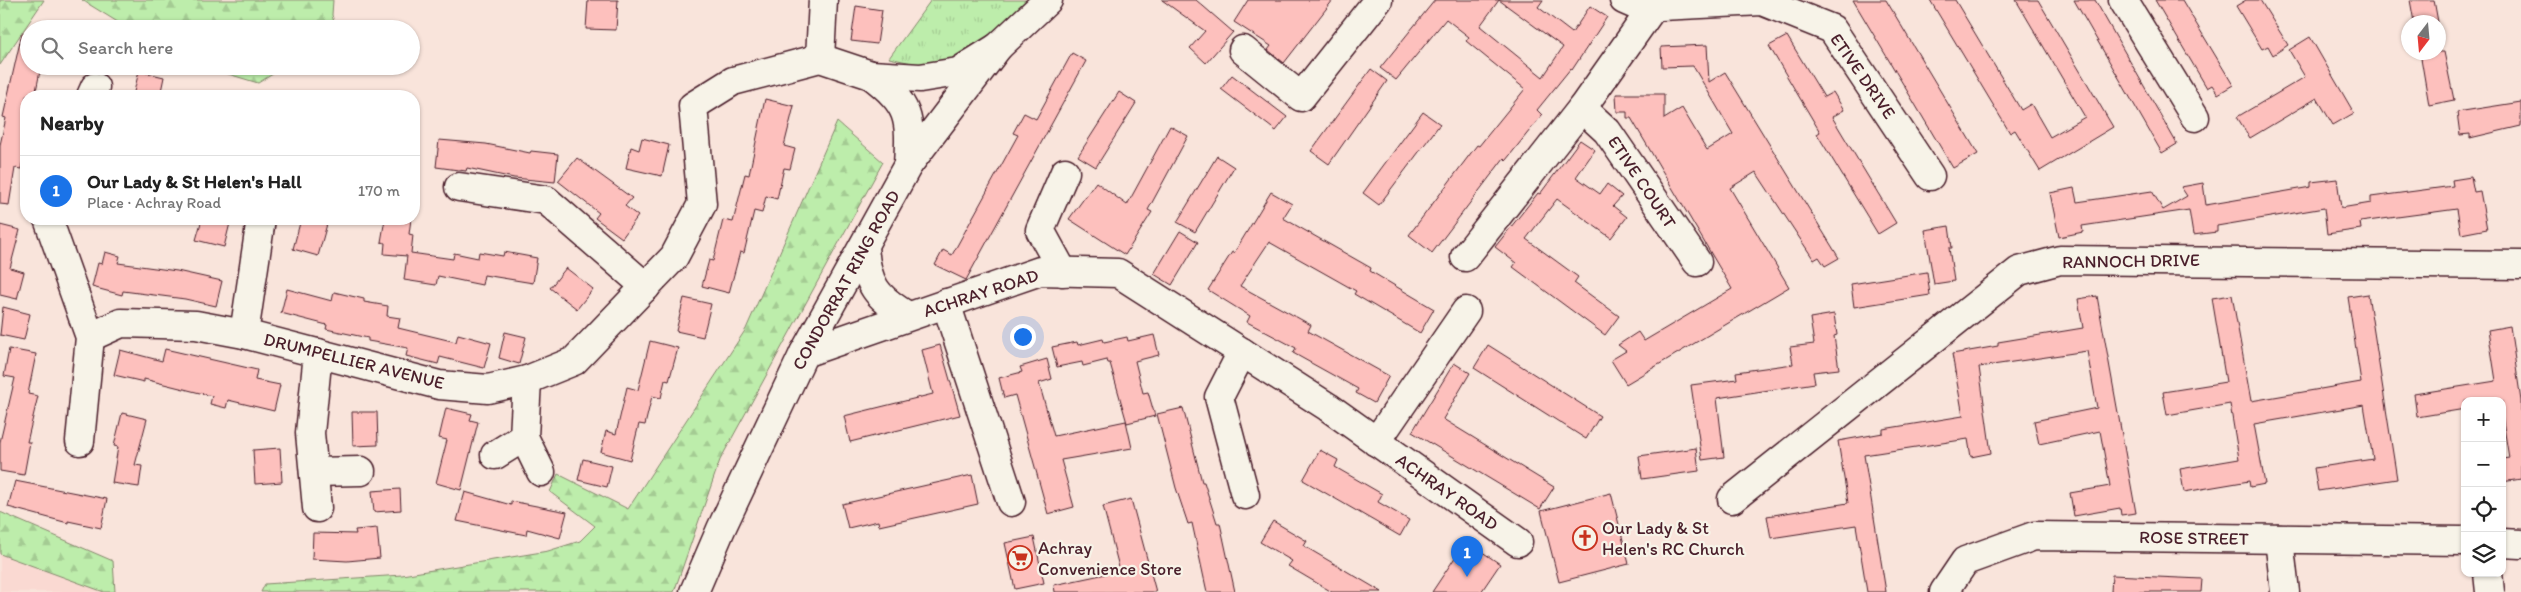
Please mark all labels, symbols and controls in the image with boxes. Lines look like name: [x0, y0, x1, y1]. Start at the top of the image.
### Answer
north arrow: [2401, 15, 2446, 60]
search box: [20, 20, 420, 75]
street label: ETIVE DRIVE: [1825, 29, 1901, 123]
icon: search: [38, 34, 66, 62]
text: Search here: [78, 36, 173, 59]
text: Nearby: [40, 110, 104, 135]
street label: ETIVE COURT: [1603, 132, 1681, 232]
text: Our Lady & St Helen's Hall: [87, 170, 302, 193]
text: 1: [52, 181, 60, 200]
text: 170 m: [358, 181, 400, 200]
street label: CONDORRAT RING ROAD: [787, 186, 905, 374]
text: Place · Achray Road: [87, 193, 221, 212]
street label: RANNOCH DRIVE: [2062, 249, 2200, 273]
street label: ACHRAY ROAD: [921, 264, 1041, 322]
your location: [1010, 324, 1036, 350]
street label: DRUMPELLIER AVENUE: [261, 328, 447, 394]
map controls: [2461, 397, 2506, 577]
button: +: [2461, 397, 2506, 442]
button: −: [2461, 442, 2506, 487]
street label: ACHRAY ROAD: [1392, 449, 1502, 535]
button: locate: [2461, 487, 2506, 532]
place label: Our Lady & St Helen's RC Church: [1602, 517, 1745, 560]
church icon: Our Lady & St Helen's RC Church: [1572, 525, 1598, 551]
street label: ROSE STREET: [2139, 526, 2249, 550]
button: layers: [2461, 532, 2506, 577]
pin: 1: [1451, 536, 1483, 577]
place label: Achray Convenience Store: [1038, 537, 1182, 580]
supermarket icon: Achray Convenience Store: [1007, 545, 1033, 571]

